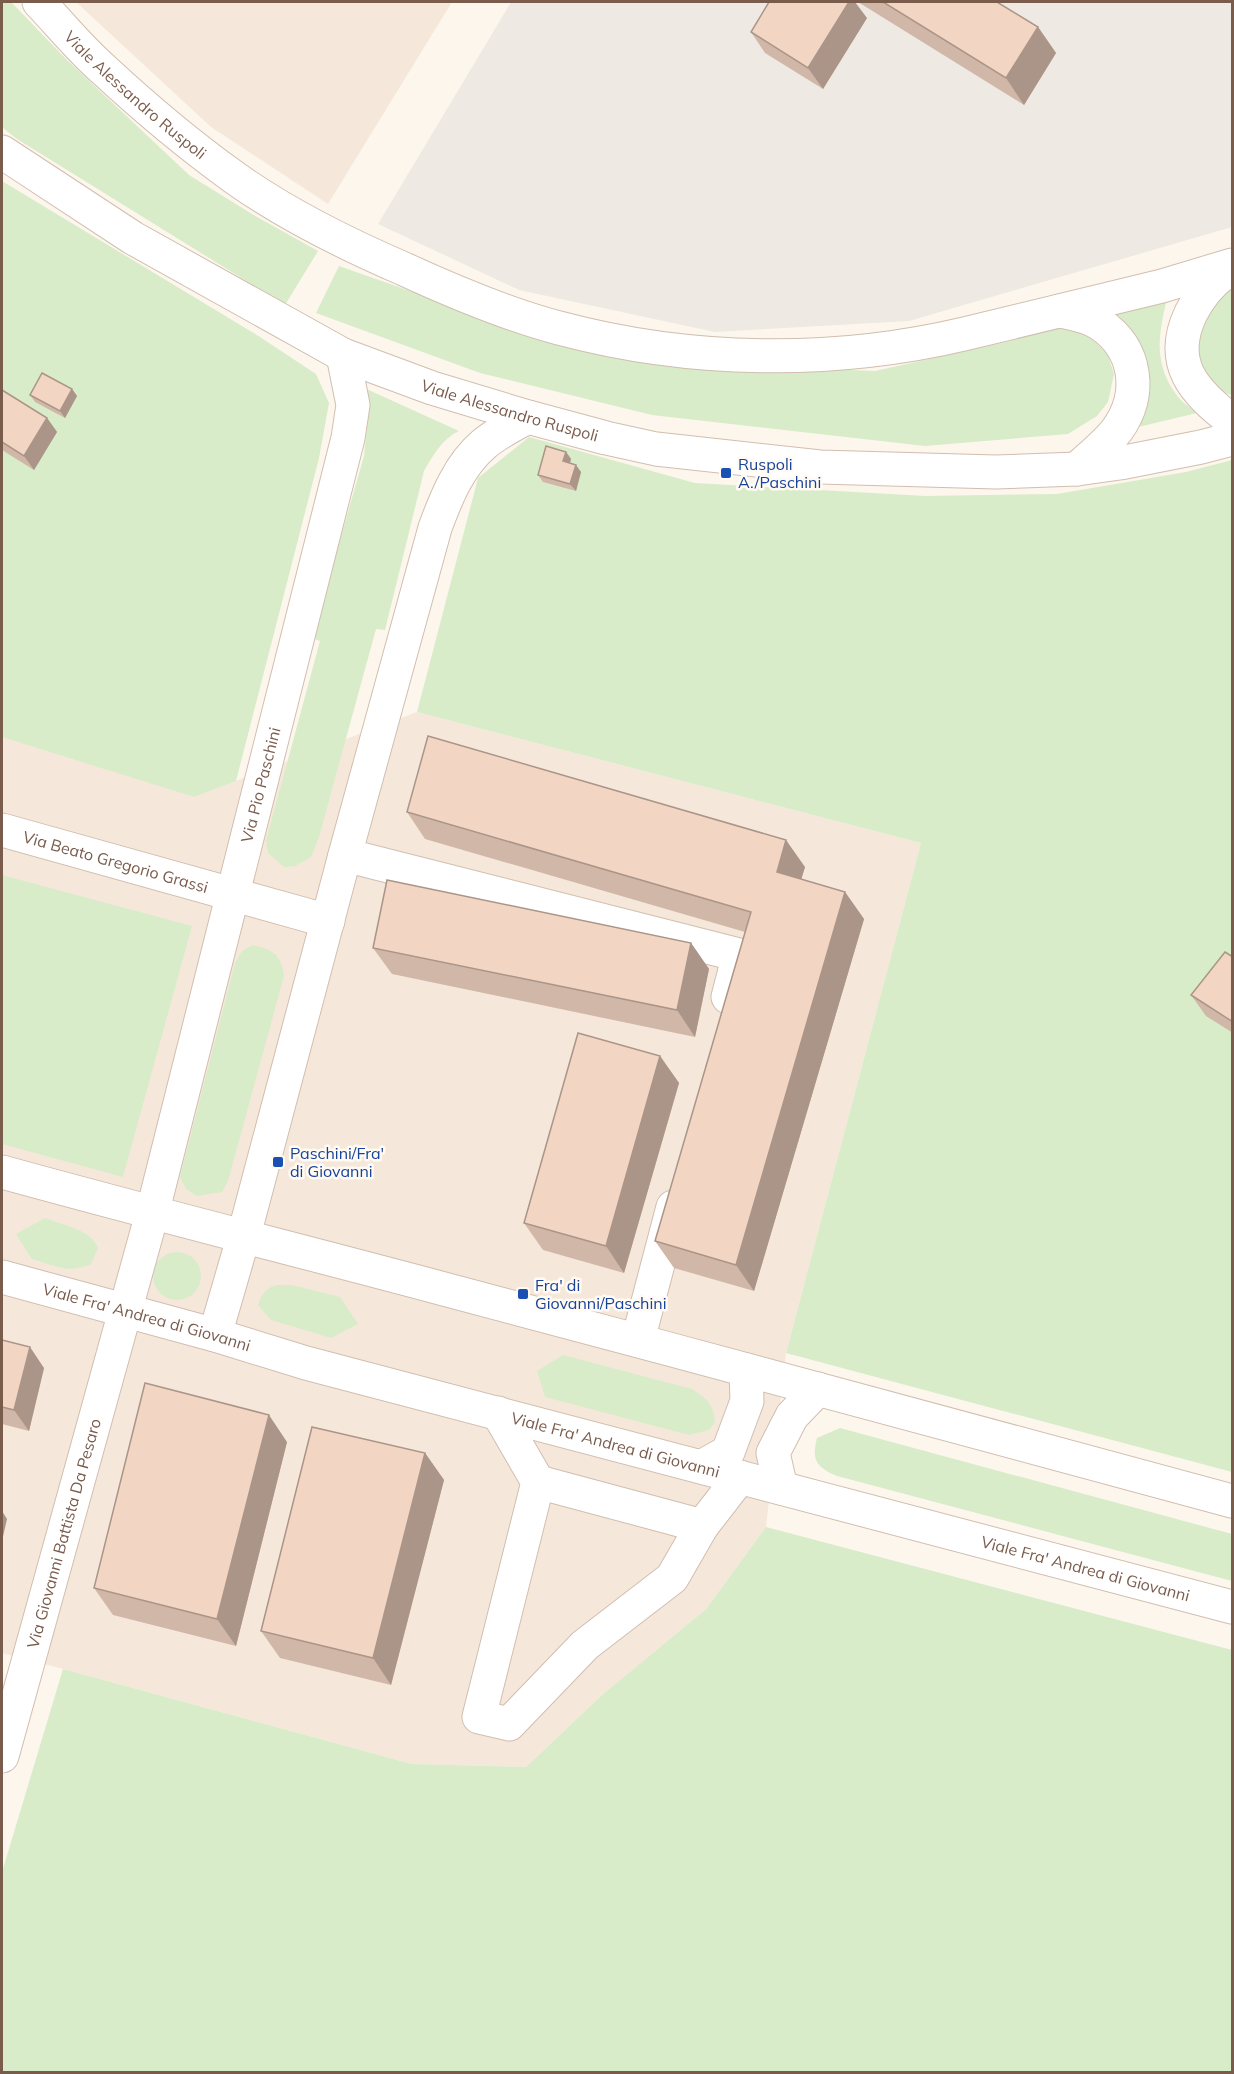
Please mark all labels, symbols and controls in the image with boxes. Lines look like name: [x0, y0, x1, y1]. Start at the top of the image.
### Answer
street label: Viale Alessandro Ruspoli: [60, 26, 211, 163]
street label: Viale Alessandro Ruspoli: [418, 375, 601, 446]
place label: Ruspoli A./Paschini: [738, 454, 821, 492]
marker: Ruspoli A./Paschini: [719, 466, 733, 480]
street label: Via Pio Paschini: [236, 725, 285, 845]
street label: Via Beato Gregorio Grassi: [21, 826, 211, 897]
place label: Paschini/Fra' di Giovanni: [290, 1143, 384, 1181]
marker: Paschini/Fra' di Giovanni: [271, 1155, 285, 1169]
place label: Fra' di Giovanni/Paschini: [535, 1275, 666, 1313]
street label: Viale Fra' Andrea di Giovanni: [40, 1279, 253, 1355]
marker: Fra' di Giovanni/Paschini: [516, 1287, 530, 1301]
street label: Viale Fra' Andrea di Giovanni: [509, 1407, 722, 1482]
street label: Via Giovanni Battista Da Pesaro: [22, 1416, 105, 1651]
street label: Viale Fra' Andrea di Giovanni: [979, 1531, 1192, 1605]

